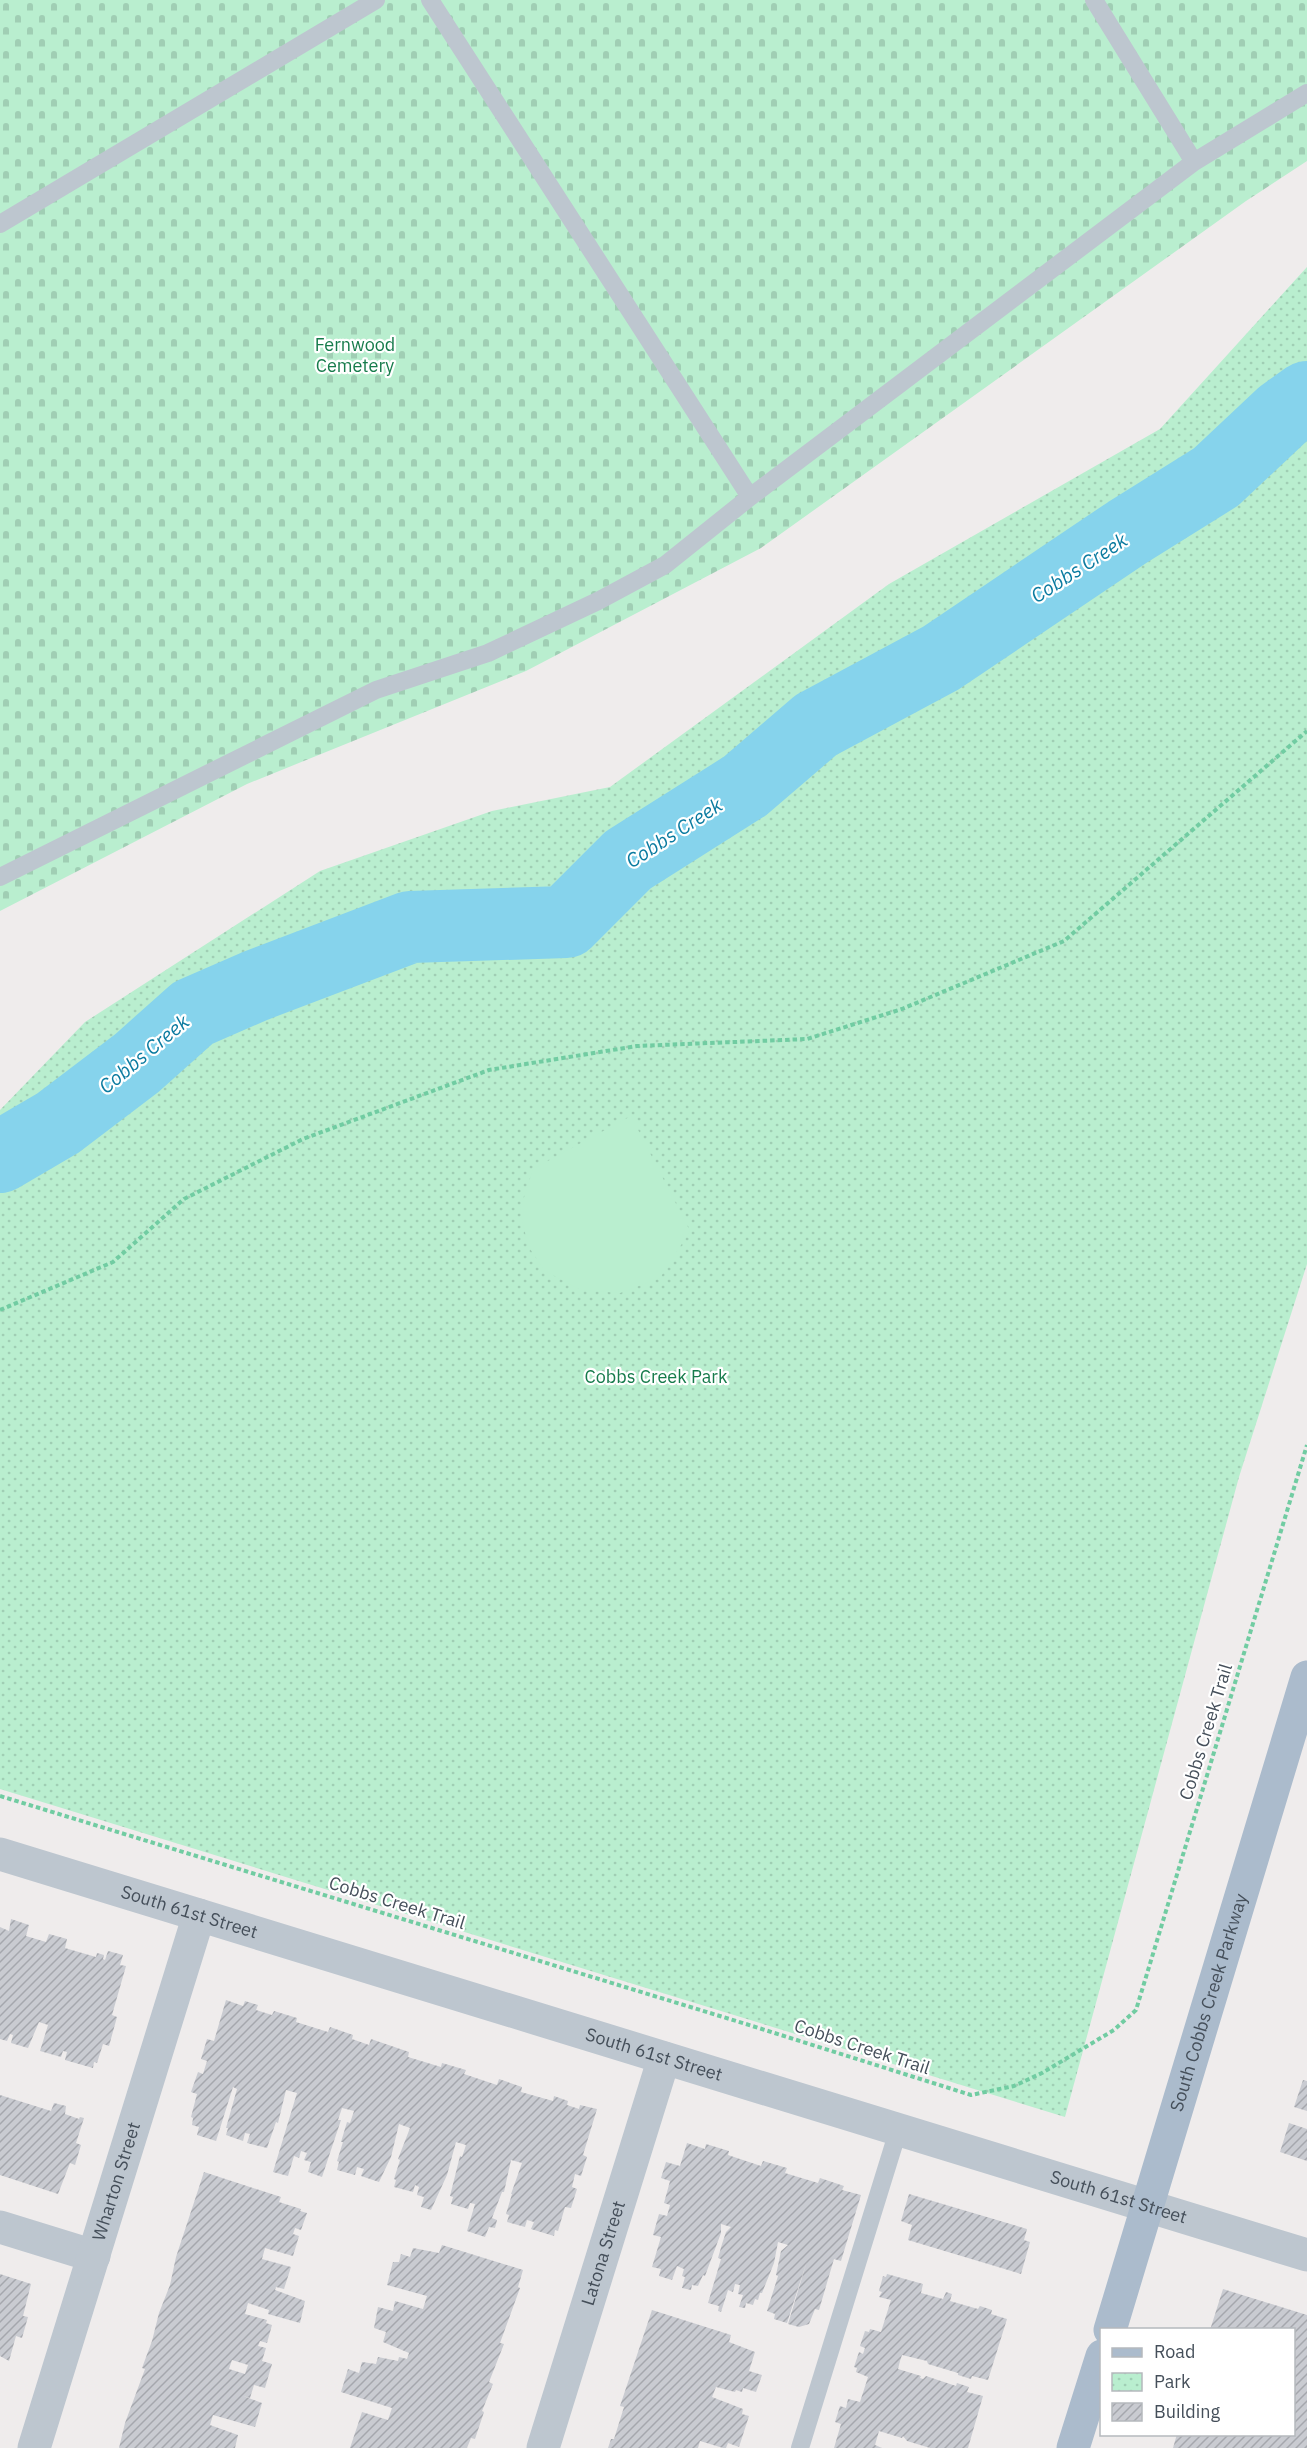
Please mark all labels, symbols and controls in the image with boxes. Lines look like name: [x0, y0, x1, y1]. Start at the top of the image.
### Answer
park label: Fernwood Cemetery: [315, 333, 395, 377]
water label: Cobbs Creek: [1025, 526, 1133, 609]
water label: Cobbs Creek: [620, 791, 728, 874]
water label: Cobbs Creek: [93, 1007, 195, 1099]
park label: Cobbs Creek Park: [585, 1365, 728, 1388]
street label: Cobbs Creek Trail: [1174, 1661, 1237, 1803]
street label: Cobbs Creek Trail: [326, 1871, 468, 1934]
street label: South 61st Street: [118, 1880, 261, 1943]
street label: South Cobbs Creek Parkway: [1165, 1891, 1252, 2114]
street label: Cobbs Creek Trail: [791, 2014, 933, 2079]
street label: South 61st Street: [583, 2022, 725, 2086]
street label: Wharton Street: [87, 2119, 145, 2243]
street label: South 61st Street: [1047, 2165, 1190, 2229]
street label: Latona Street: [576, 2198, 630, 2308]
legend: [1100, 2328, 1295, 2436]
text: Road: [1154, 2340, 1195, 2363]
text: Park: [1154, 2370, 1191, 2393]
text: Building: [1154, 2400, 1221, 2423]

